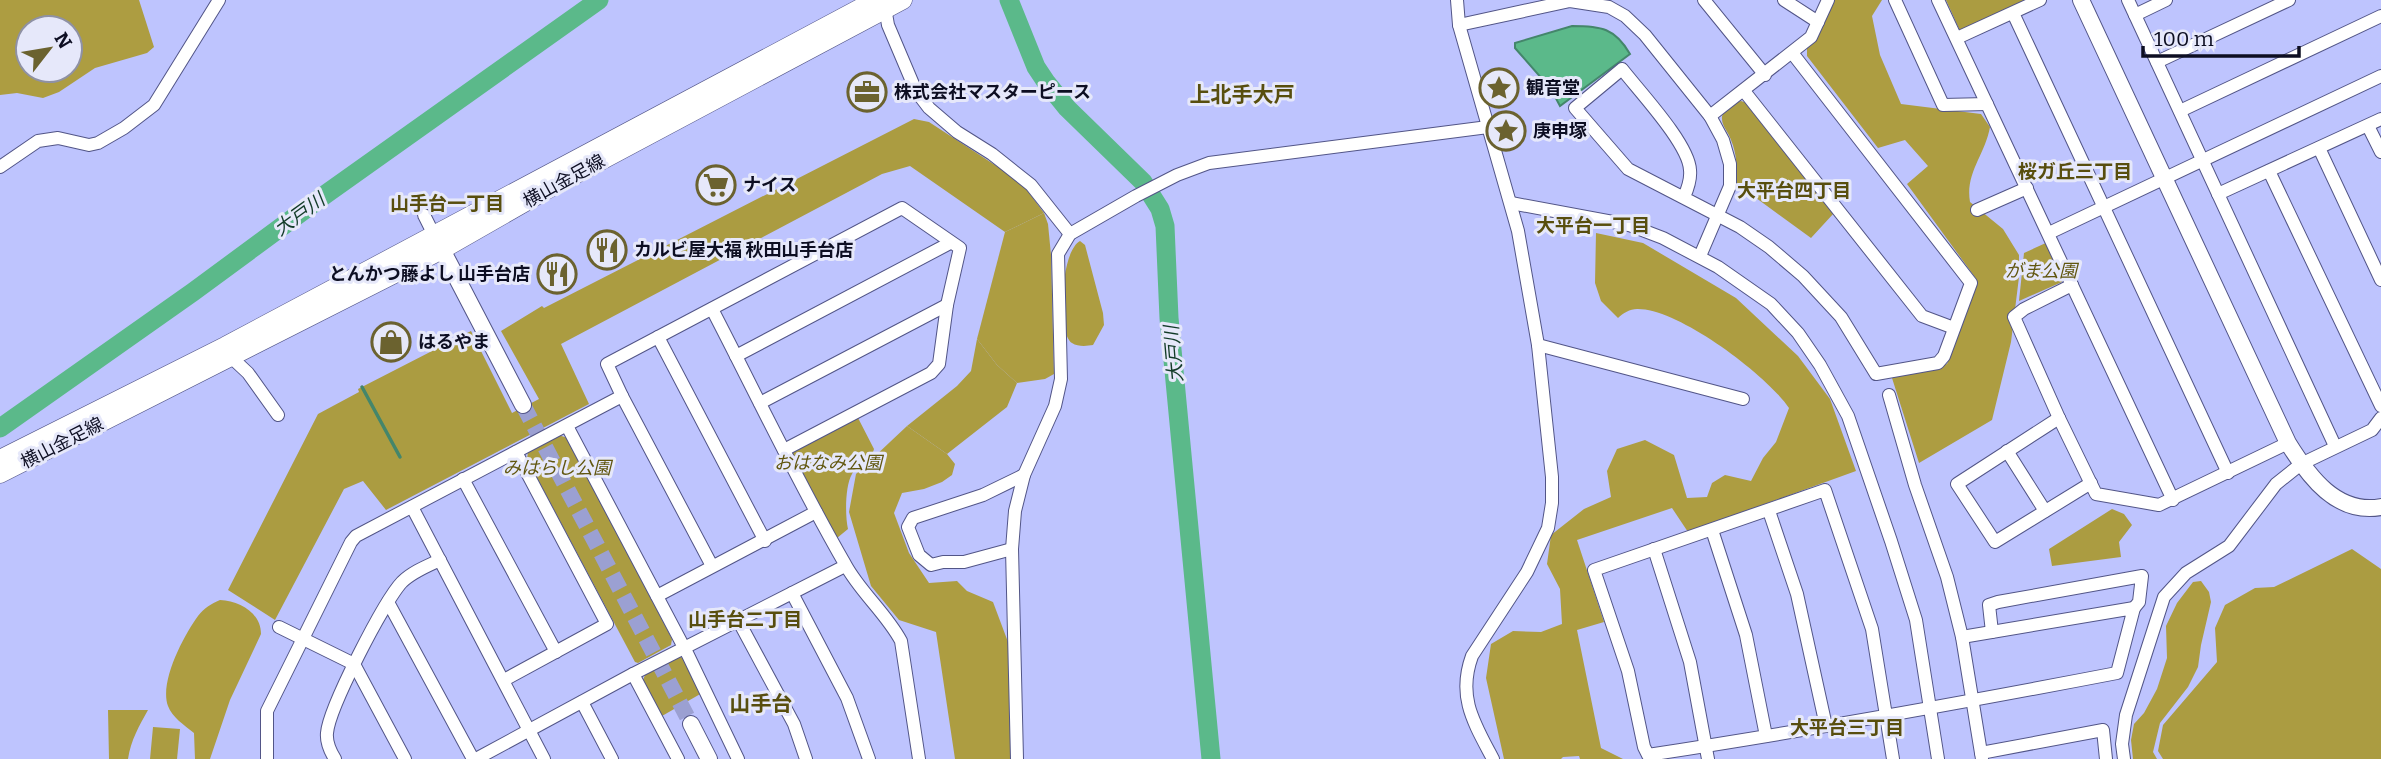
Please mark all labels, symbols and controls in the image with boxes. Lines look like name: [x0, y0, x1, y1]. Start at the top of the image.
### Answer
north arrow: [14, 14, 84, 84]
scale bar: [2143, 14, 2299, 58]
text: 100 m: [2154, 26, 2214, 52]
text: N: [50, 28, 77, 53]
place icon: 観音堂: [1478, 67, 1520, 109]
office icon: 株式会社マスターピース: [846, 71, 888, 113]
place label: 観音堂: [1526, 77, 1580, 99]
place label: 株式会社マスターピース: [894, 81, 1091, 103]
district label: 上北手大戸: [1190, 82, 1295, 108]
place icon: 庚申塚: [1485, 110, 1527, 152]
place label: 庚申塚: [1533, 120, 1587, 142]
street label: 横山金足線: [519, 150, 609, 212]
district label: 桜ガ丘三丁目: [2018, 160, 2132, 183]
supermarket icon: ナイス: [695, 164, 737, 206]
place label: ナイス: [743, 174, 796, 196]
district label: 大平台四丁目: [1737, 179, 1851, 202]
water label: 大戸川: [269, 187, 331, 240]
district label: 山手台一丁目: [390, 192, 504, 215]
district label: 大平台一丁目: [1536, 214, 1650, 237]
restaurant icon: カルビ屋大福 秋田山手台店: [586, 229, 628, 271]
place label: カルビ屋大福 秋田山手台店: [634, 239, 853, 261]
restaurant icon: とんかつ藤よし 山手台店: [536, 253, 578, 295]
park label: がま公園: [2005, 260, 2080, 282]
place label: とんかつ藤よし 山手台店: [329, 263, 530, 285]
shop icon: はるやま: [370, 321, 412, 363]
water label: 大戸川: [1159, 323, 1187, 383]
place label: はるやま: [418, 331, 490, 353]
street label: 横山金足線: [17, 413, 107, 473]
park label: おはなみ公園: [774, 452, 885, 474]
park label: みはらし公園: [503, 457, 614, 479]
district label: 山手台二丁目: [688, 608, 802, 631]
district label: 山手台: [730, 691, 793, 717]
district label: 大平台三丁目: [1790, 716, 1904, 739]

